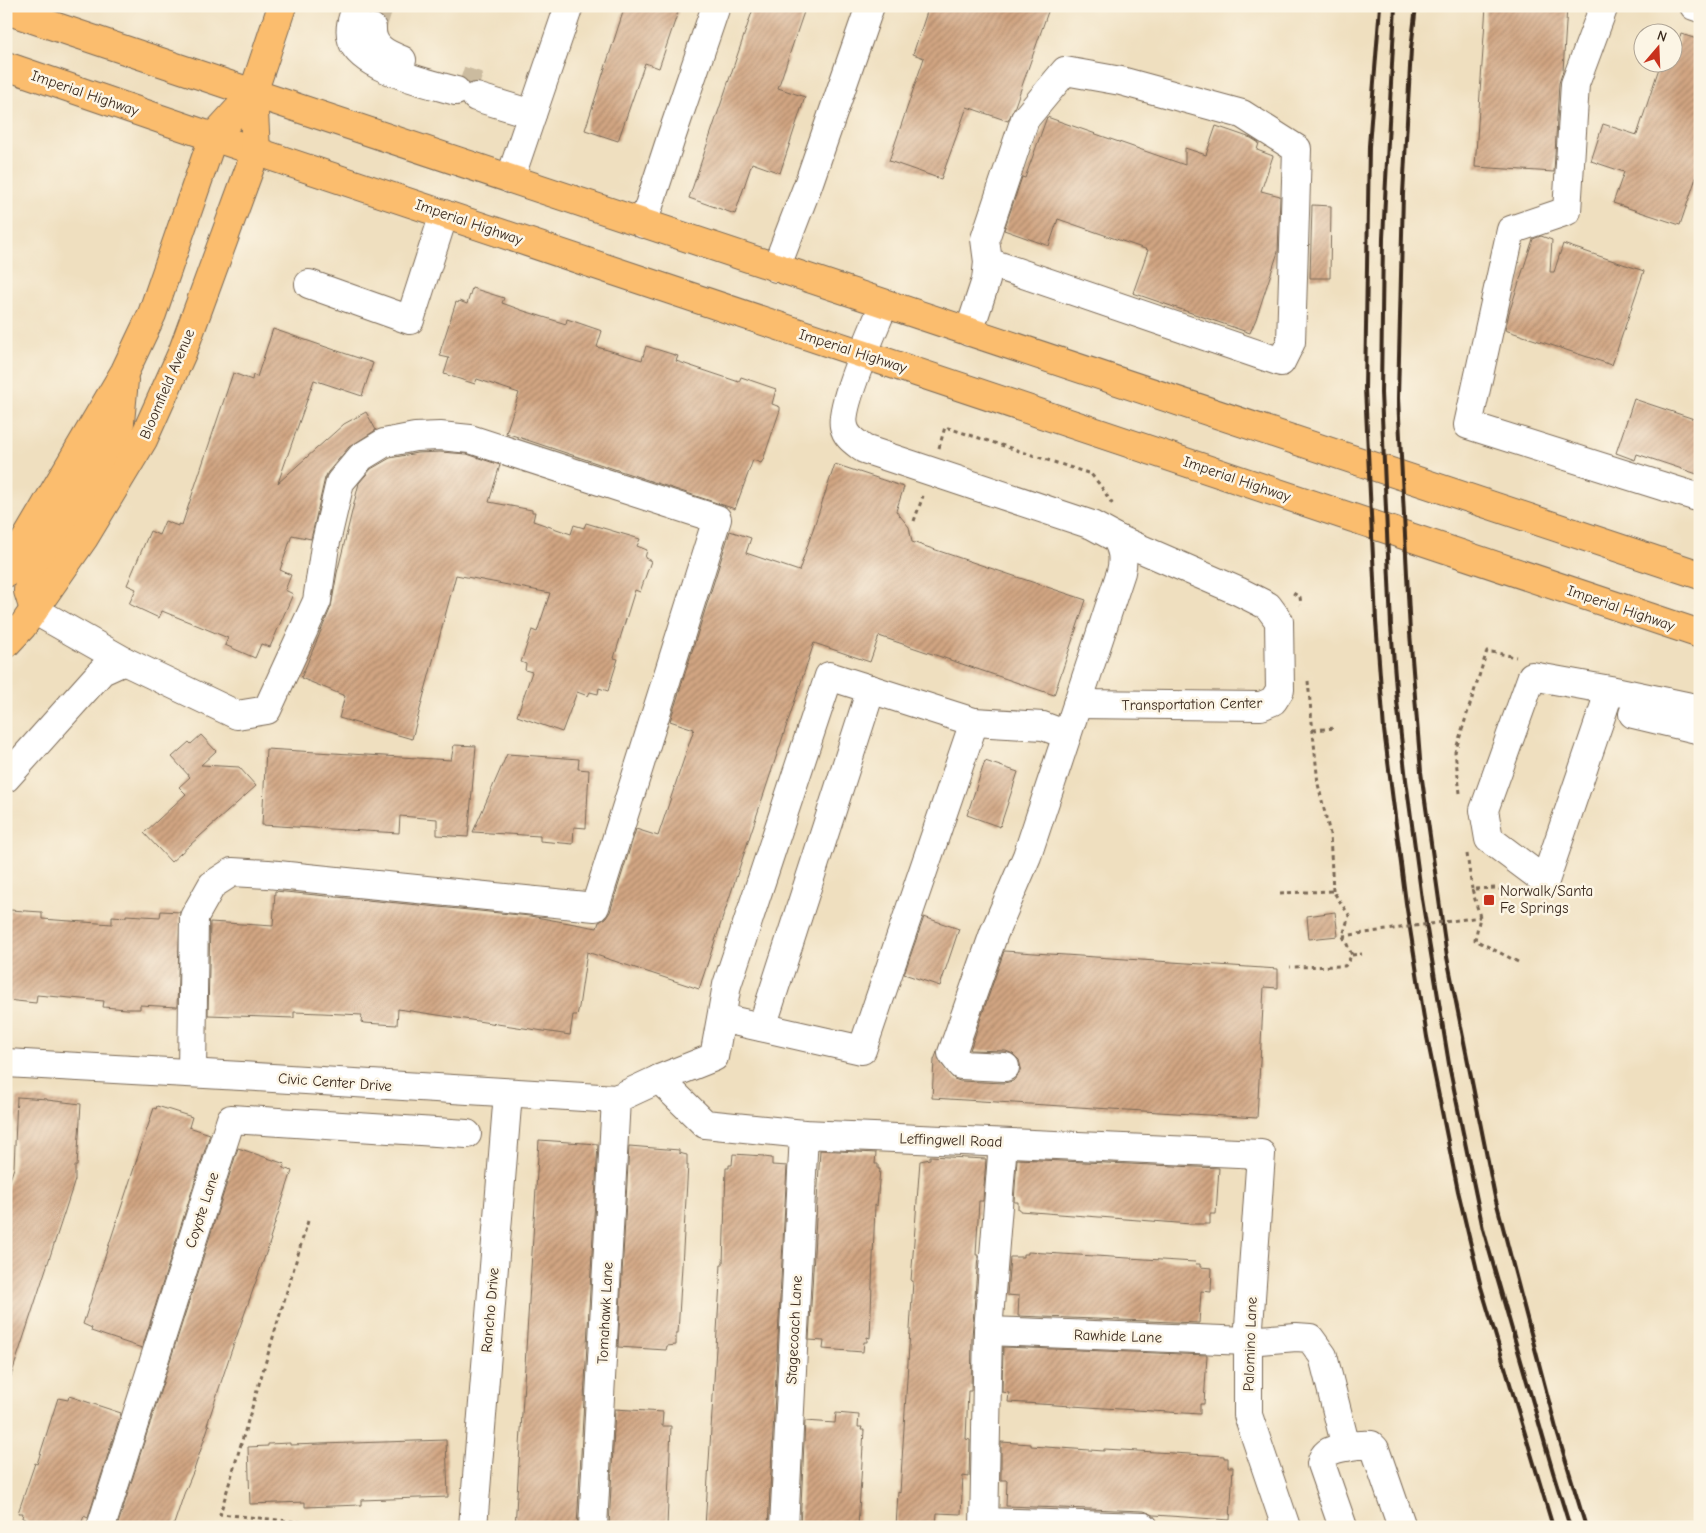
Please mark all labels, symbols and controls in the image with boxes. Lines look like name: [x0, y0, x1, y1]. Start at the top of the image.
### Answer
north arrow: [1634, 22, 1684, 72]
text: N: [1655, 27, 1669, 46]
street label: Imperial Highway: [29, 66, 141, 120]
street label: Imperial Highway: [413, 195, 525, 249]
street label: Imperial Highway: [797, 325, 910, 377]
street label: Bloomfield Avenue: [136, 326, 199, 442]
street label: Imperial Highway: [1181, 452, 1293, 506]
street label: Imperial Highway: [1565, 581, 1677, 635]
street label: Transportation Center: [1122, 694, 1262, 714]
place label: Norwalk/Santa Fe Springs: [1500, 882, 1593, 917]
marker: Norwalk/Santa Fe Springs: [1482, 893, 1496, 907]
street label: Civic Center Drive: [277, 1069, 393, 1095]
street label: Leffingwell Road: [899, 1129, 1003, 1151]
street label: Coyote Lane: [181, 1169, 223, 1250]
street label: Tomahawk Lane: [593, 1261, 617, 1365]
street label: Rancho Drive: [477, 1266, 503, 1353]
street label: Stagecoach Lane: [782, 1274, 806, 1385]
street label: Palomino Lane: [1239, 1296, 1261, 1392]
street label: Rawhide Lane: [1074, 1325, 1163, 1347]

